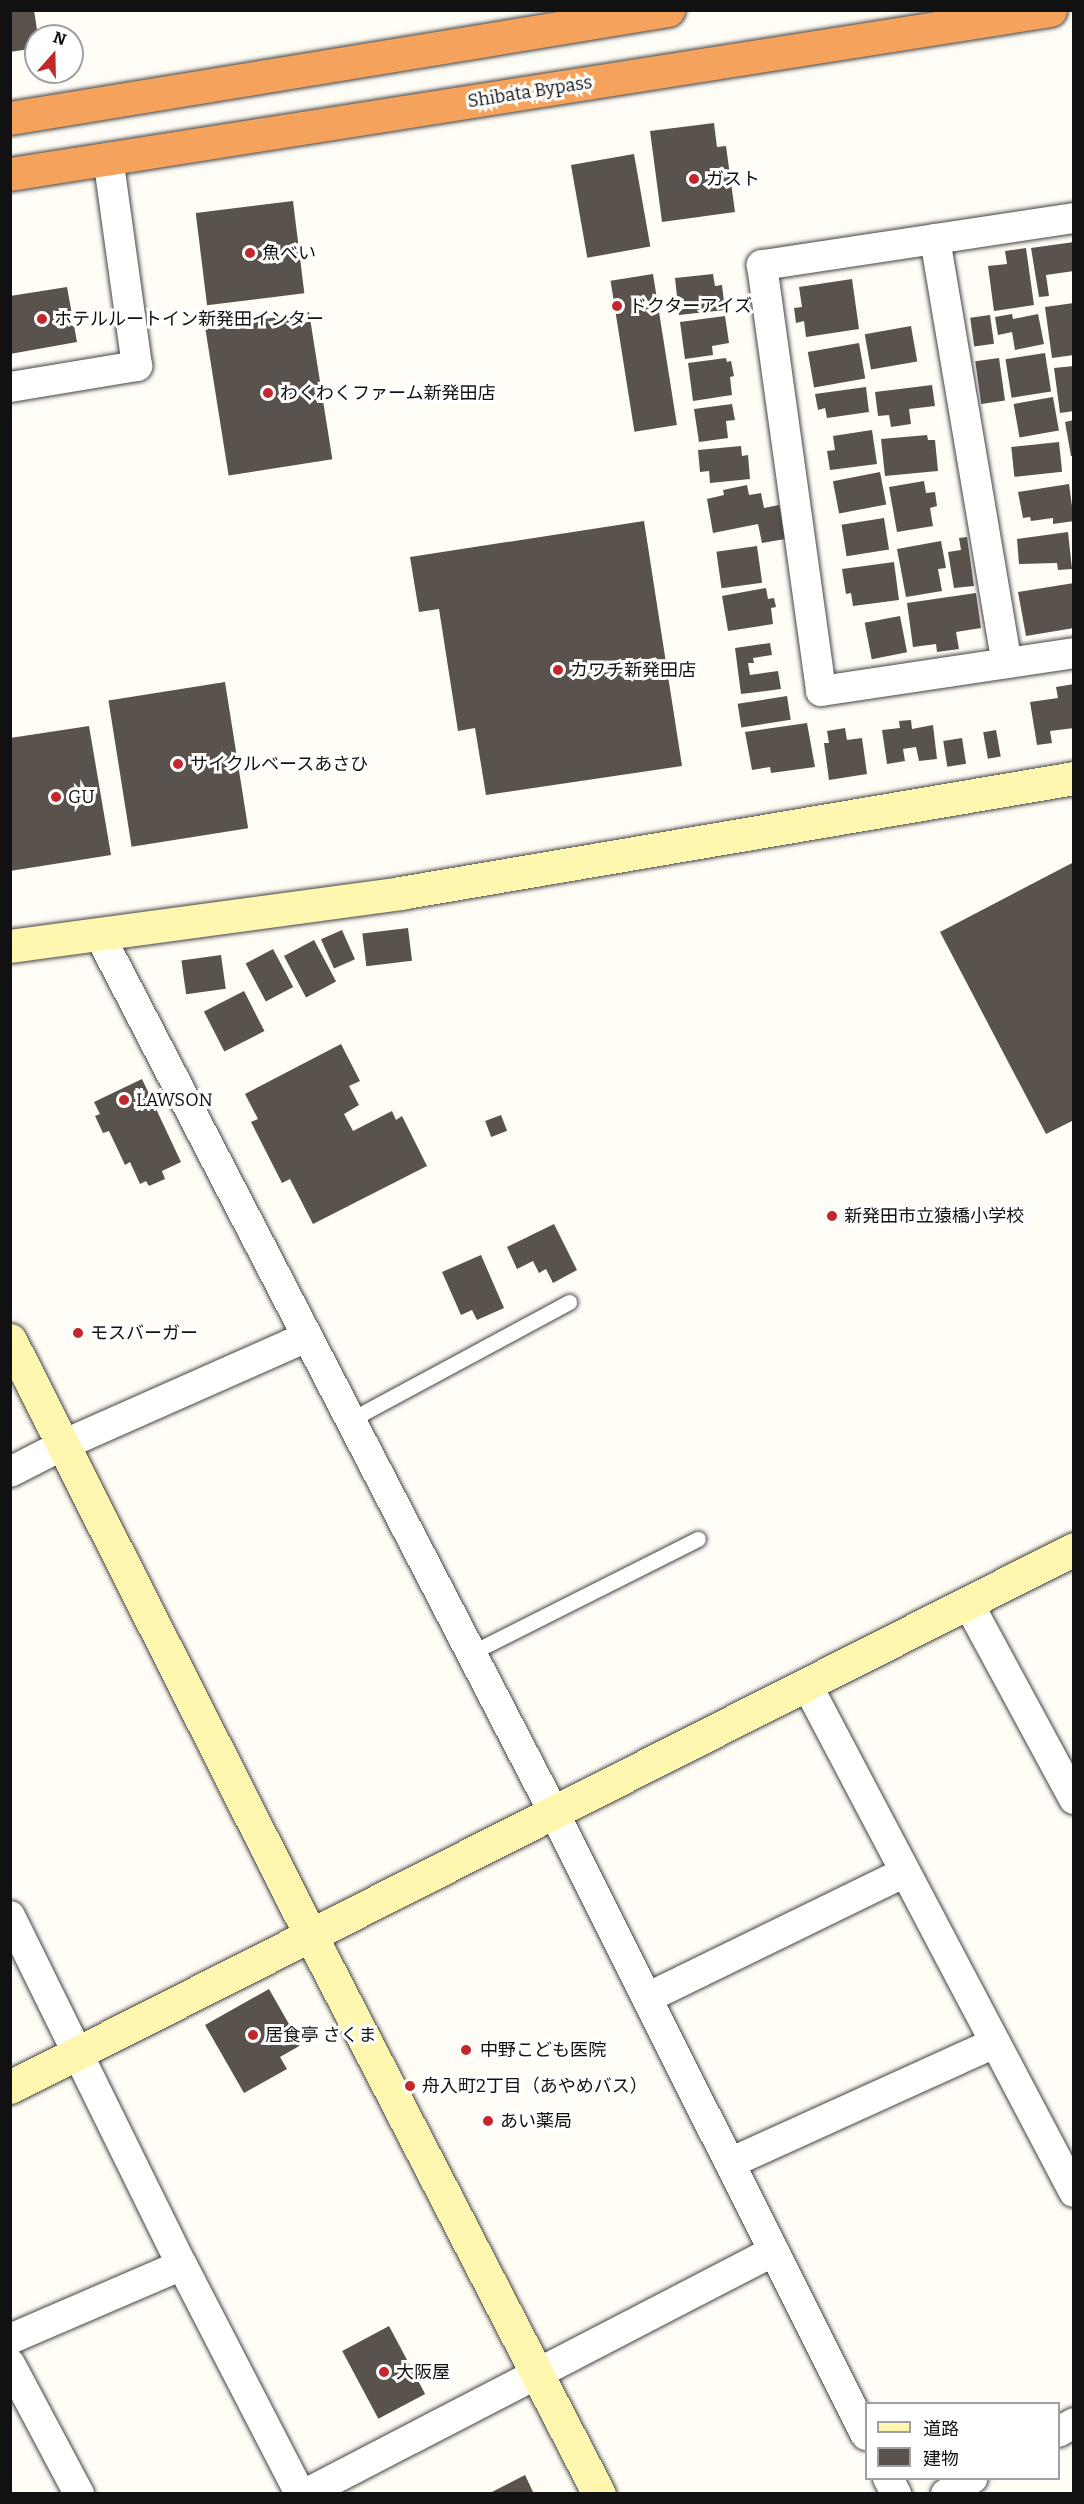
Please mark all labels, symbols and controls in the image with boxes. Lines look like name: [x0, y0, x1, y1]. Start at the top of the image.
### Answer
north arrow: [24, 24, 84, 84]
text: N: [51, 27, 69, 50]
street label: Shibata Bypass: [466, 71, 594, 113]
place label: ガスト: [706, 168, 760, 190]
marker: ガスト: [687, 172, 701, 186]
place label: 魚べい: [262, 242, 316, 264]
marker: 魚べい: [243, 246, 257, 260]
place label: ドクターアイズ: [629, 295, 755, 317]
marker: ドクターアイズ: [610, 299, 624, 313]
place label: ホテルルートイン新発田インター: [54, 308, 324, 330]
marker: ホテルルートイン新発田インター: [35, 312, 49, 326]
place label: わくわくファーム新発田店: [280, 382, 496, 404]
marker: わくわくファーム新発田店: [261, 386, 275, 400]
place label: カワチ新発田店: [570, 659, 696, 681]
marker: カワチ新発田店: [551, 663, 565, 677]
place label: サイクルベースあさひ: [190, 753, 370, 775]
marker: サイクルベースあさひ: [171, 757, 185, 771]
place label: GU: [68, 786, 95, 808]
marker: GU: [49, 790, 63, 804]
place label: LAWSON: [136, 1089, 213, 1111]
marker: LAWSON: [117, 1093, 131, 1107]
place label: 新発田市立猿橋小学校: [844, 1205, 1024, 1227]
marker: 新発田市立猿橋小学校: [825, 1209, 839, 1223]
place label: モスバーガー: [90, 1322, 198, 1344]
marker: モスバーガー: [71, 1326, 85, 1340]
place label: 居食亭 さくま: [265, 2024, 377, 2046]
marker: 居食亭 さくま: [246, 2028, 260, 2042]
place label: 中野こども医院: [480, 2039, 606, 2061]
marker: 中野こども医院: [457, 2041, 475, 2059]
place label: 舟入町2丁目（あやめバス）: [422, 2075, 648, 2097]
marker: 舟入町2丁目（あやめバス）: [403, 2079, 417, 2093]
place label: あい薬局: [500, 2110, 572, 2132]
marker: あい薬局: [481, 2114, 495, 2128]
place label: 大阪屋: [396, 2361, 450, 2383]
marker: 大阪屋: [377, 2365, 391, 2379]
legend: [865, 2402, 1060, 2480]
text: 道路: [923, 2418, 959, 2440]
text: 建物: [923, 2448, 959, 2470]

